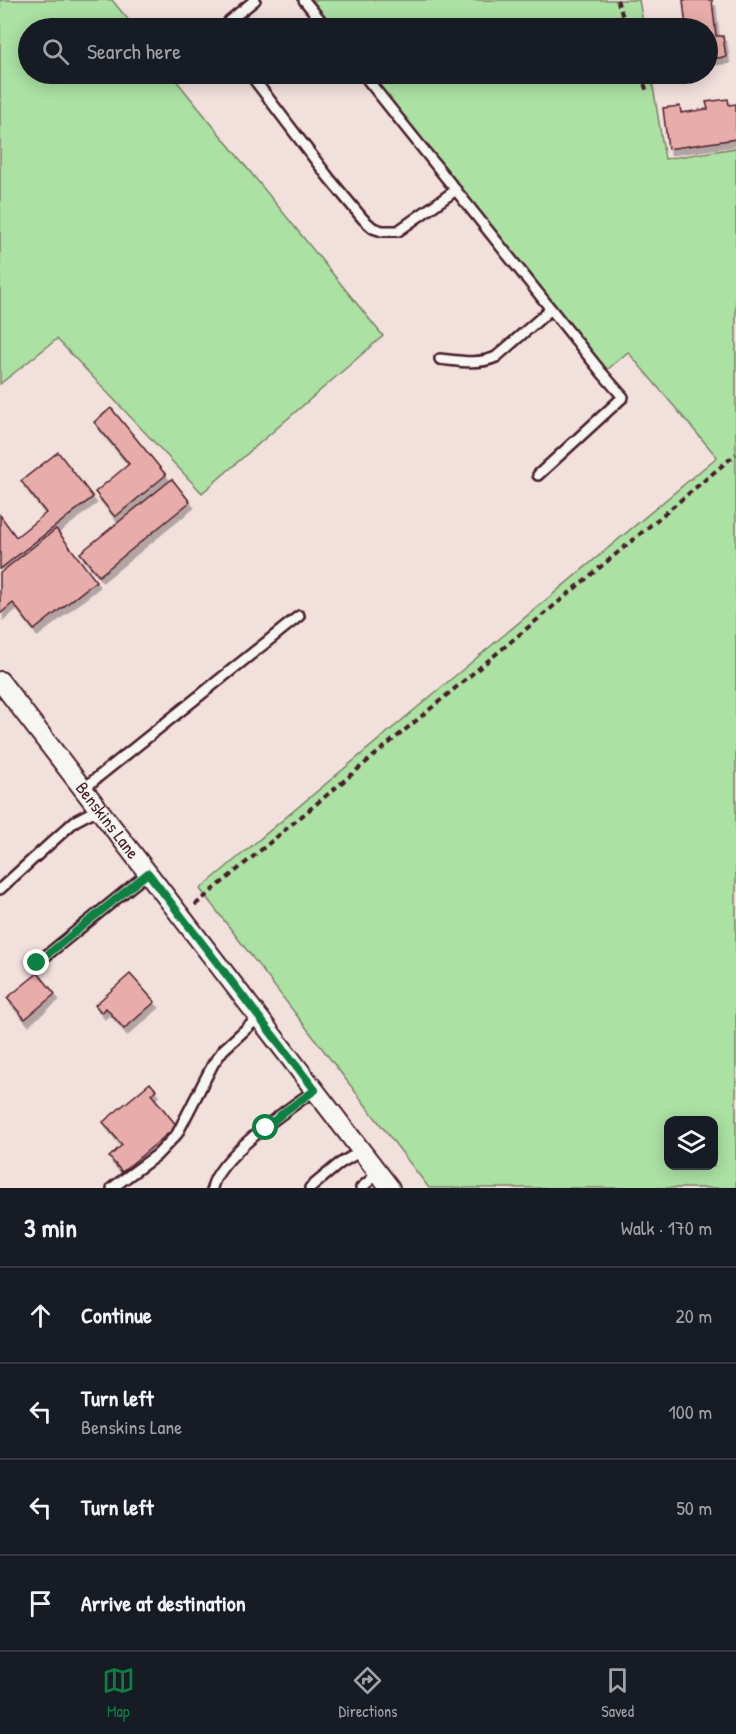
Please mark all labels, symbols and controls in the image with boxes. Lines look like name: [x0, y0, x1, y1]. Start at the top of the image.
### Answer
search box: [18, 18, 718, 84]
icon: search: [39, 35, 72, 68]
text: Search here: [87, 36, 181, 66]
street label: Benskins Lane: [70, 776, 145, 864]
route end: [23, 949, 49, 975]
route start: [252, 1114, 278, 1140]
map controls: [664, 1116, 718, 1170]
button: layers: [664, 1116, 718, 1170]
text: 3 min: [24, 1210, 77, 1245]
text: Walk · 170 m: [621, 1214, 712, 1241]
icon: ahead: [24, 1299, 57, 1332]
text: Continue: [81, 1300, 152, 1330]
text: 20 m: [675, 1302, 712, 1329]
text: Turn left: [81, 1383, 154, 1413]
icon: left: [24, 1395, 57, 1428]
text: 100 m: [669, 1398, 712, 1425]
text: Benskins Lane: [81, 1413, 182, 1440]
icon: left: [24, 1491, 57, 1524]
text: Turn left: [81, 1492, 154, 1522]
text: 50 m: [676, 1494, 712, 1521]
icon: arrive: [24, 1587, 57, 1620]
text: Arrive at destination: [81, 1588, 246, 1618]
tab: Map: [102, 1664, 135, 1722]
tab: Directions: [339, 1664, 397, 1722]
tab: Saved: [601, 1664, 634, 1722]

